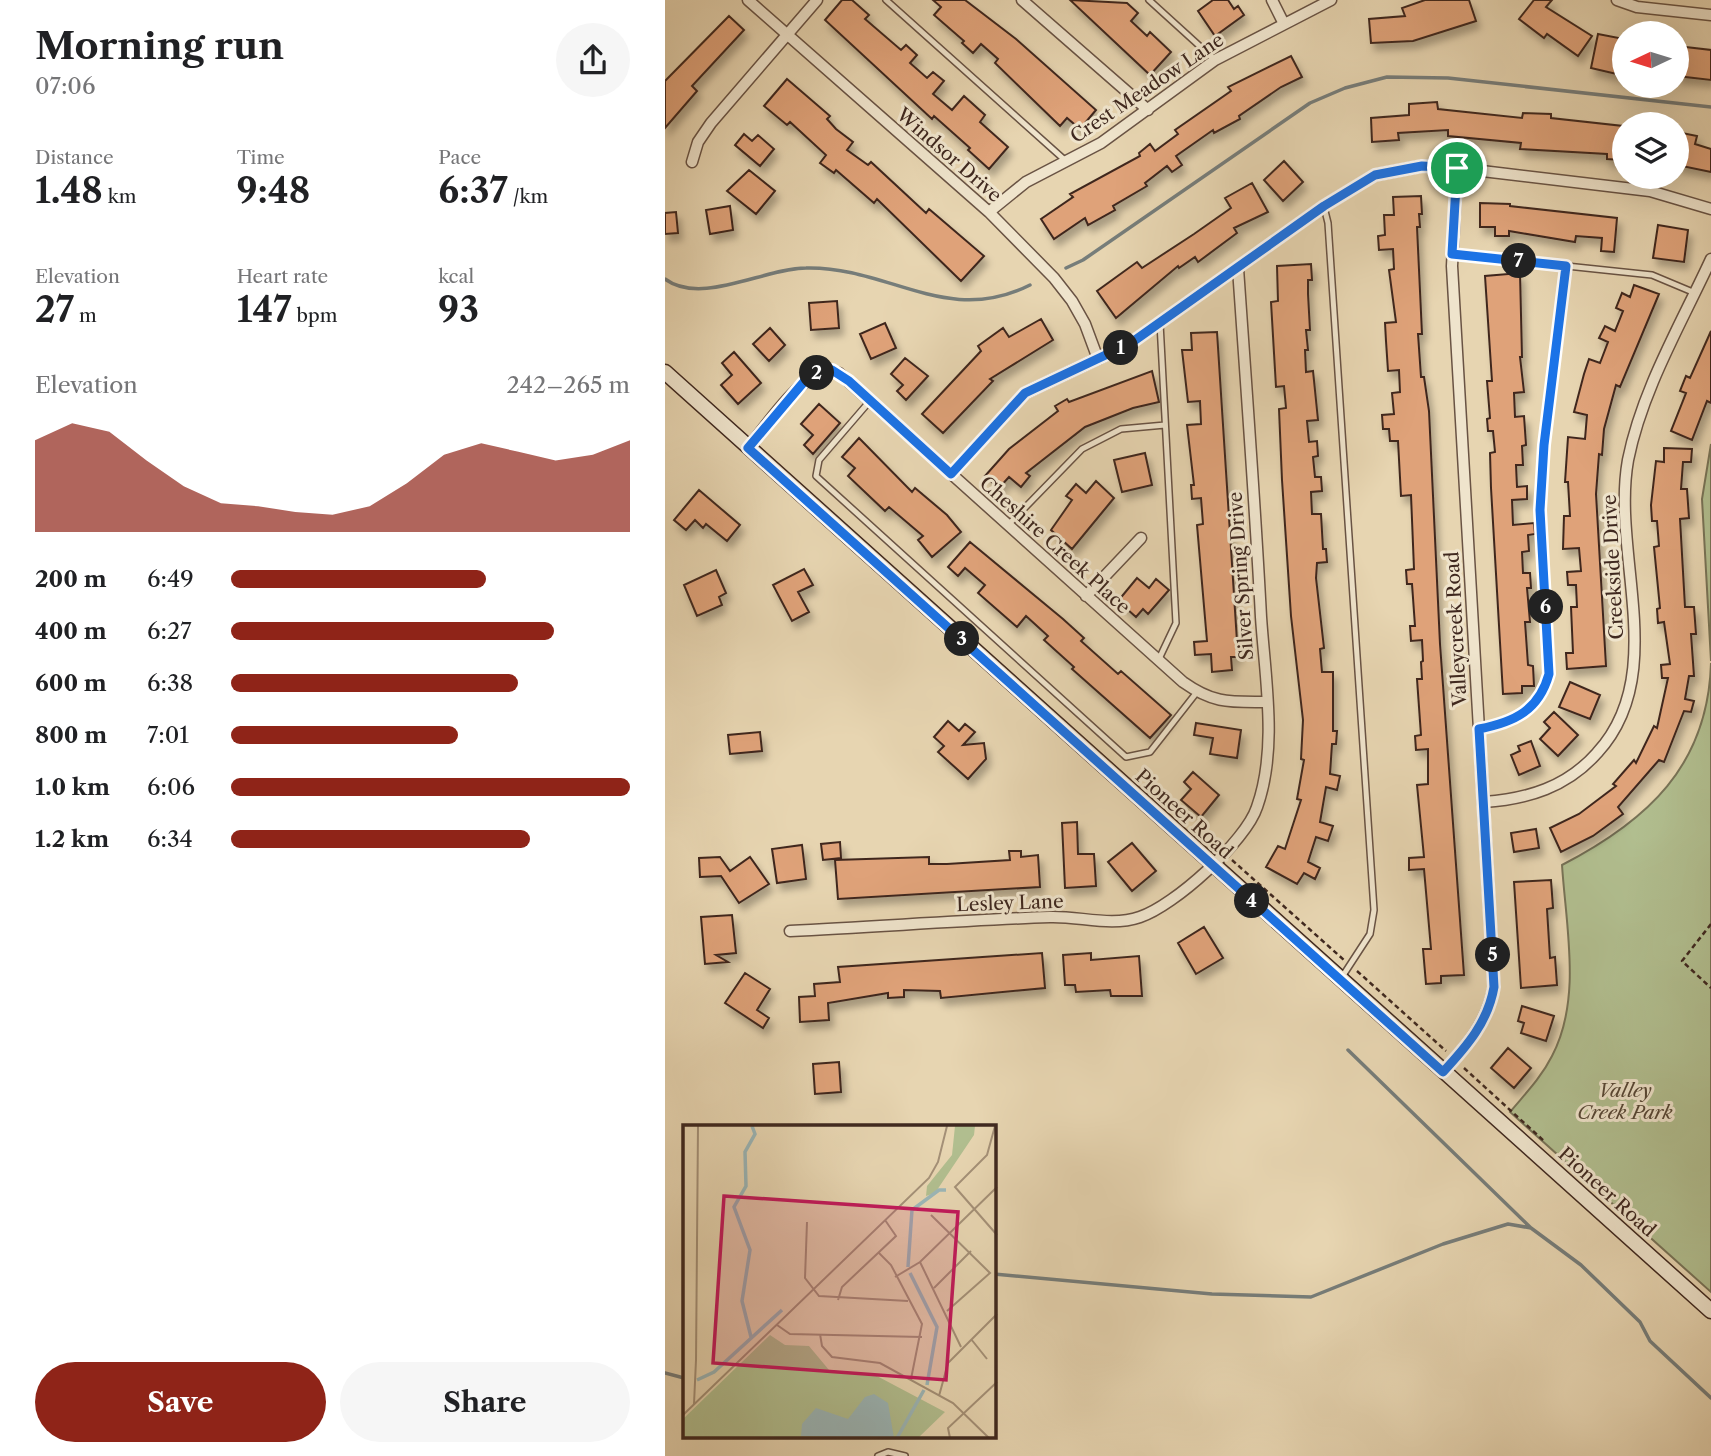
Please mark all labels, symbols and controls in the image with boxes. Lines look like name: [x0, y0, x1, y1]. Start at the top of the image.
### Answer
north arrow: [1612, 21, 1689, 98]
map controls: [1612, 21, 1689, 189]
text: Morning run: [35, 22, 284, 69]
button: share: [556, 23, 630, 97]
street label: Crest Meadow Lane: [1066, 28, 1228, 148]
text: 07:06: [35, 72, 95, 100]
street label: Windsor Drive: [891, 102, 1006, 207]
button: layers: [1612, 112, 1689, 189]
pin: [1427, 138, 1487, 198]
text: Distance: [35, 146, 114, 169]
text: Time: [237, 146, 285, 169]
text: Pace: [438, 146, 481, 169]
icon: arrive: [1438, 149, 1476, 187]
text: 1.48: [35, 169, 103, 212]
text: 9:48: [237, 169, 310, 212]
text: 6:37: [438, 169, 508, 212]
text: km: [103, 185, 136, 208]
text: /km: [508, 185, 548, 208]
pin: 7: [1501, 244, 1537, 278]
text: 7: [1514, 249, 1523, 272]
text: Elevation: [35, 265, 120, 288]
text: Heart rate: [237, 265, 328, 288]
text: kcal: [438, 265, 474, 288]
text: 27: [35, 288, 74, 331]
text: 147: [237, 288, 291, 331]
text: 93: [438, 288, 479, 331]
text: m: [74, 304, 97, 327]
text: bpm: [291, 304, 337, 327]
pin: 1: [1103, 330, 1139, 366]
text: 1: [1116, 336, 1125, 359]
pin: 2: [799, 356, 835, 390]
text: 2: [811, 361, 822, 384]
text: Elevation: [35, 371, 138, 399]
text: 242–265 m: [506, 371, 630, 399]
street label: Cheshire Creek Place: [975, 471, 1135, 619]
street label: Silver Spring Drive: [1224, 491, 1258, 661]
street label: Creekside Drive: [1598, 494, 1628, 640]
street label: Valleycreek Road: [1440, 550, 1472, 708]
text: 200 m: [35, 565, 107, 593]
text: 6:49: [147, 565, 194, 593]
pin: 6: [1529, 590, 1563, 624]
text: 6: [1540, 595, 1551, 618]
text: 400 m: [35, 617, 107, 645]
text: 6:27: [147, 617, 191, 645]
pin: 3: [945, 622, 979, 656]
text: 3: [956, 627, 967, 650]
text: 600 m: [35, 669, 107, 697]
text: 6:38: [147, 669, 193, 697]
text: 800 m: [35, 721, 107, 749]
text: 7:01: [147, 721, 189, 749]
street label: Pioneer Road: [1131, 764, 1238, 864]
text: 1.0 km: [35, 773, 110, 801]
text: 6:06: [147, 773, 195, 801]
text: 1.2 km: [35, 825, 109, 853]
text: 6:34: [147, 825, 193, 853]
pin: 4: [1235, 884, 1269, 918]
text: 4: [1246, 889, 1257, 912]
street label: Lesley Lane: [956, 890, 1064, 916]
pin: 5: [1475, 937, 1511, 972]
text: 5: [1487, 943, 1498, 966]
park label: Valley Creek Park: [1577, 1079, 1673, 1124]
inset map: [683, 1125, 996, 1438]
street label: Pioneer Road: [1554, 1142, 1661, 1242]
button: Save: [35, 1362, 326, 1442]
button: Share: [340, 1362, 630, 1442]

